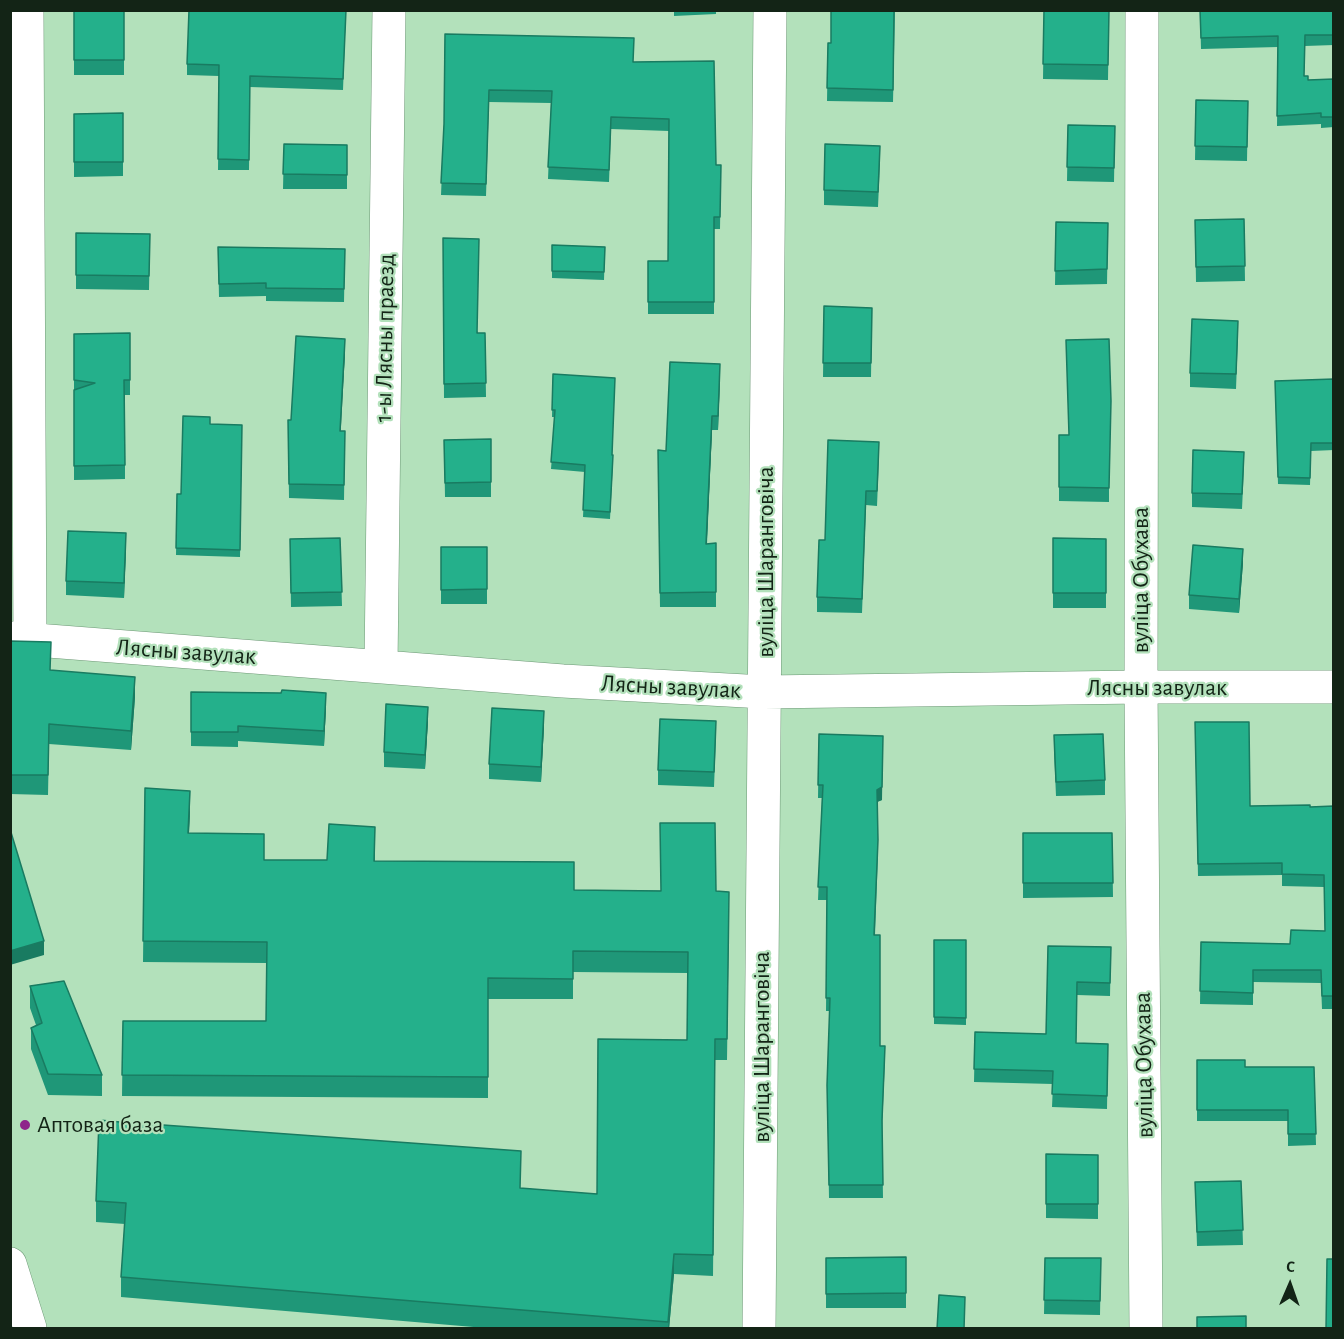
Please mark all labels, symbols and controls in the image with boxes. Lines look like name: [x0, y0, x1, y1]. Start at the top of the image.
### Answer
street label: 1-ы Лясны праезд: [369, 253, 401, 423]
street label: вуліца Шаранговіча: [752, 466, 780, 658]
street label: вуліца Обухава: [1127, 507, 1155, 653]
street label: Лясны завулак: [115, 633, 257, 671]
street label: Лясны завулак: [600, 669, 742, 705]
street label: Лясны завулак: [1087, 674, 1227, 702]
street label: вуліца Шаранговіча: [748, 951, 776, 1143]
street label: вуліца Обухава: [1128, 992, 1160, 1138]
place label: Аптовая база: [37, 1111, 163, 1139]
marker: Аптовая база: [18, 1118, 32, 1132]
north arrow: [1260, 1255, 1320, 1315]
text: С: [1286, 1259, 1295, 1275]

